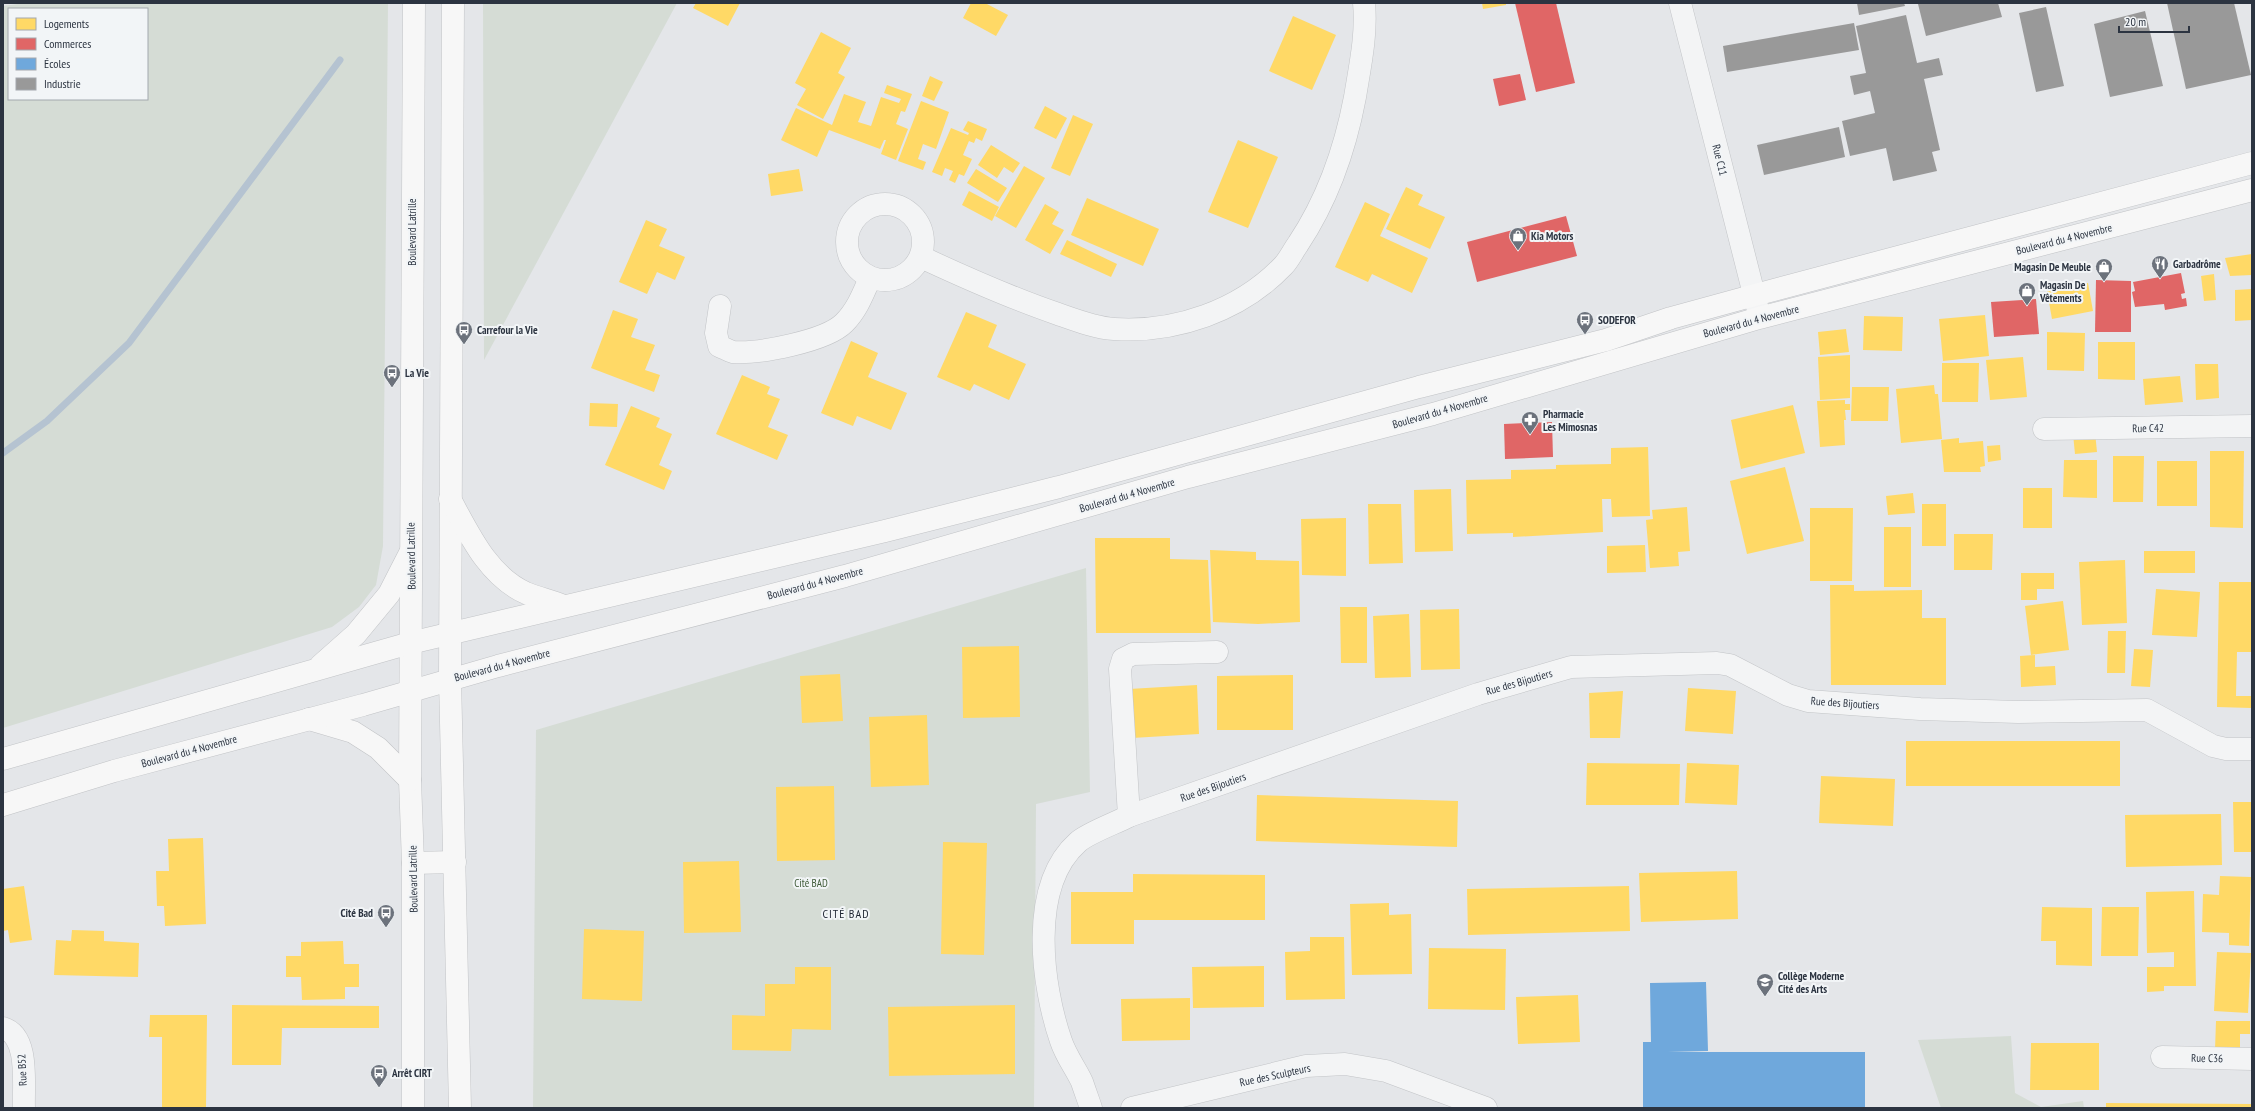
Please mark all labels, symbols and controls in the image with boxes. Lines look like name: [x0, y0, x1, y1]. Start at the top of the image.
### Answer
legend: [8, 8, 148, 100]
scale bar: [2119, 8, 2189, 34]
text: 20 m: [2125, 14, 2146, 29]
text: Logements: [44, 16, 89, 31]
text: Commerces: [44, 36, 91, 51]
text: Écoles: [44, 56, 70, 71]
text: Industrie: [44, 76, 81, 91]
street label: Rue C11: [1709, 143, 1731, 177]
street label: Boulevard Latrille: [405, 198, 419, 266]
street label: Boulevard du 4 Novembre: [2015, 220, 2114, 258]
shop icon: Kia Motors: [1508, 226, 1528, 251]
place label: Kia Motors: [1531, 229, 1573, 243]
restaurant icon: Garbadrôme: [2150, 254, 2170, 279]
shop icon: Magasin De Meuble: [2094, 257, 2114, 282]
place label: Garbadrôme: [2173, 257, 2221, 271]
place label: Magasin De Meuble: [2014, 260, 2091, 274]
place label: Magasin De Vêtements: [2039, 278, 2086, 305]
shop icon: Magasin De Vêtements: [2017, 281, 2037, 306]
street label: Boulevard du 4 Novembre: [1702, 301, 1801, 340]
bus stop icon: SODEFOR: [1575, 310, 1595, 335]
place label: SODEFOR: [1598, 313, 1636, 327]
bus stop icon: Carrefour la Vie: [454, 320, 474, 345]
place label: Carrefour la Vie: [477, 323, 538, 337]
bus stop icon: La Vie: [382, 363, 402, 388]
place label: La Vie: [405, 366, 429, 380]
street label: Boulevard du 4 Novembre: [1391, 391, 1490, 431]
place label: Pharmacie Les Mimosnas: [1543, 407, 1597, 434]
pharmacy icon: Pharmacie Les Mimosnas: [1520, 410, 1540, 435]
street label: Rue C42: [2132, 421, 2164, 435]
street label: Boulevard du 4 Novembre: [1078, 475, 1177, 515]
street label: Boulevard Latrille: [403, 522, 419, 590]
street label: Boulevard du 4 Novembre: [766, 563, 865, 602]
street label: Boulevard du 4 Novembre: [453, 645, 552, 684]
street label: Rue des Bijoutiers: [1484, 666, 1554, 698]
street label: Rue des Bijoutiers: [1810, 694, 1880, 712]
street label: Boulevard du 4 Novembre: [140, 731, 239, 770]
street label: Rue des Bijoutiers: [1178, 769, 1248, 805]
street label: Boulevard Latrille: [405, 845, 421, 913]
park label: Cité BAD: [794, 876, 828, 890]
bus stop icon: Cité Bad: [376, 903, 396, 928]
place label: Cité Bad: [341, 906, 373, 920]
district label: CITÉ BAD: [823, 906, 869, 921]
place label: Collège Moderne Cité des Arts: [1778, 969, 1844, 996]
school or university icon: Collège Moderne Cité des Arts: [1755, 972, 1775, 997]
street label: Rue C36: [2191, 1051, 2223, 1065]
street label: Rue B52: [14, 1054, 30, 1086]
street label: Rue des Sculpteurs: [1238, 1061, 1312, 1089]
bus stop icon: Arrêt CIRT: [369, 1063, 389, 1088]
place label: Arrêt CIRT: [391, 1066, 433, 1080]

